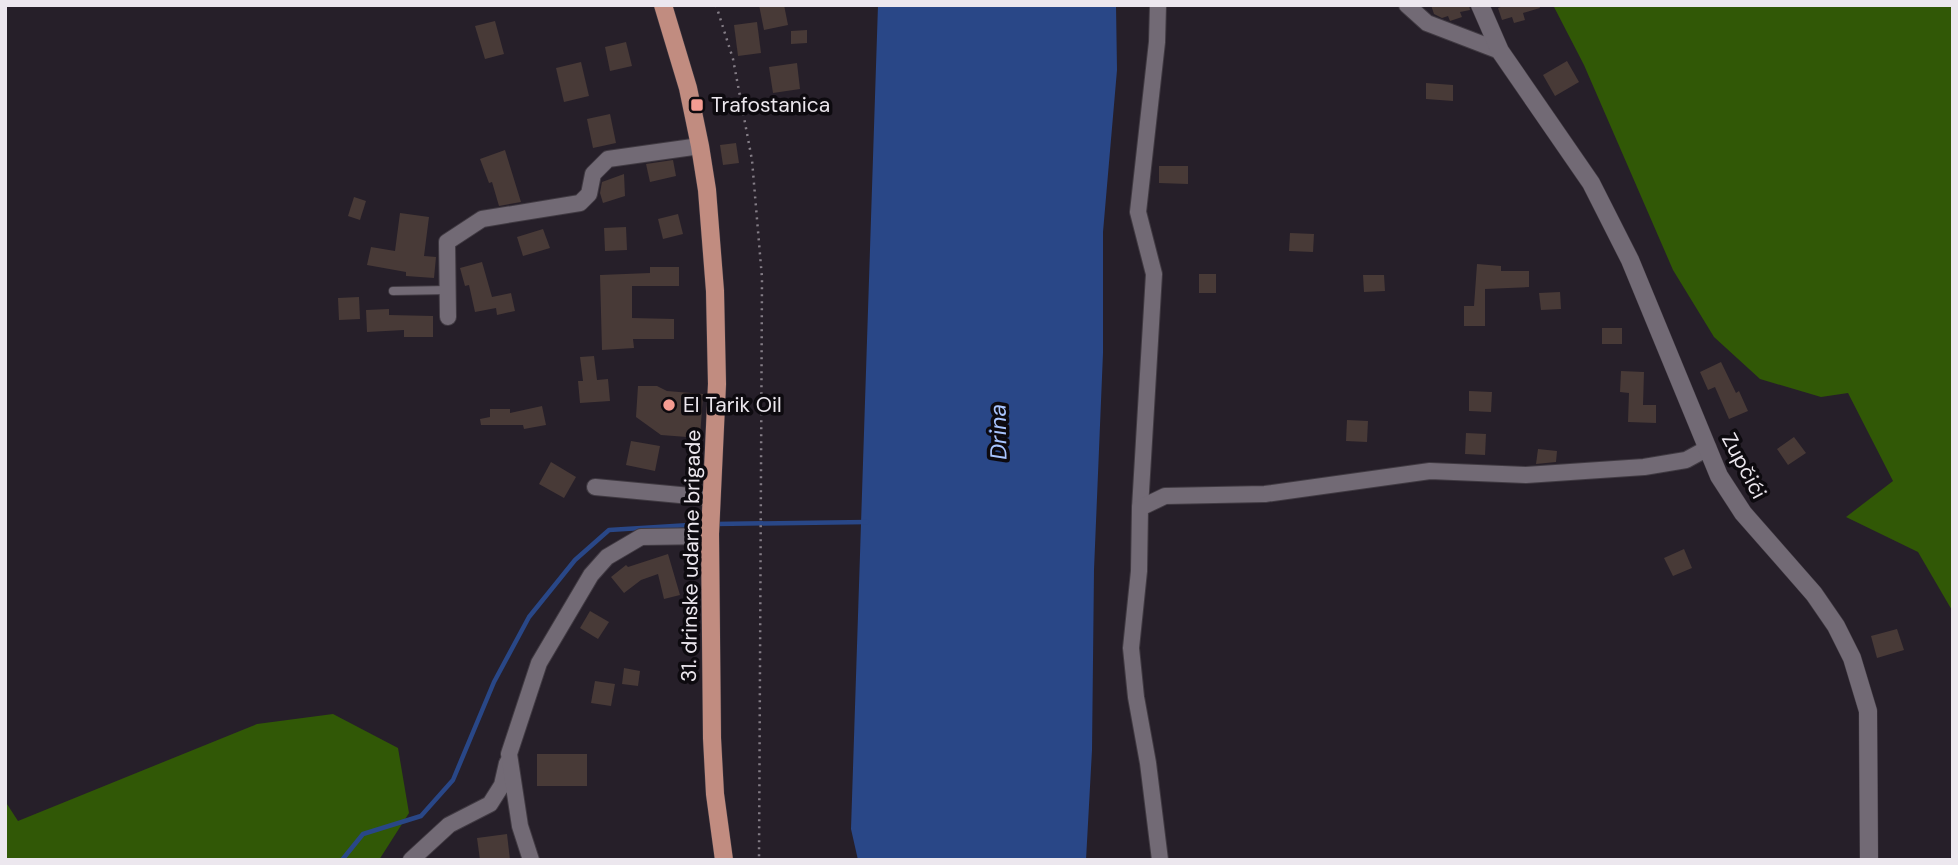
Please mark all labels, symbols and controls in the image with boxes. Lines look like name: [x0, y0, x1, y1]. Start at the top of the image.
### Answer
place label: Trafostanica: [711, 91, 830, 119]
marker: Trafostanica: [689, 97, 705, 113]
place label: El Tarik Oil: [683, 391, 782, 419]
marker: El Tarik Oil: [661, 397, 677, 413]
water label: Drina: [983, 404, 1013, 460]
street label: Zupčići: [1715, 428, 1773, 504]
street label: 31. drinske udarne brigade: [675, 429, 707, 682]

